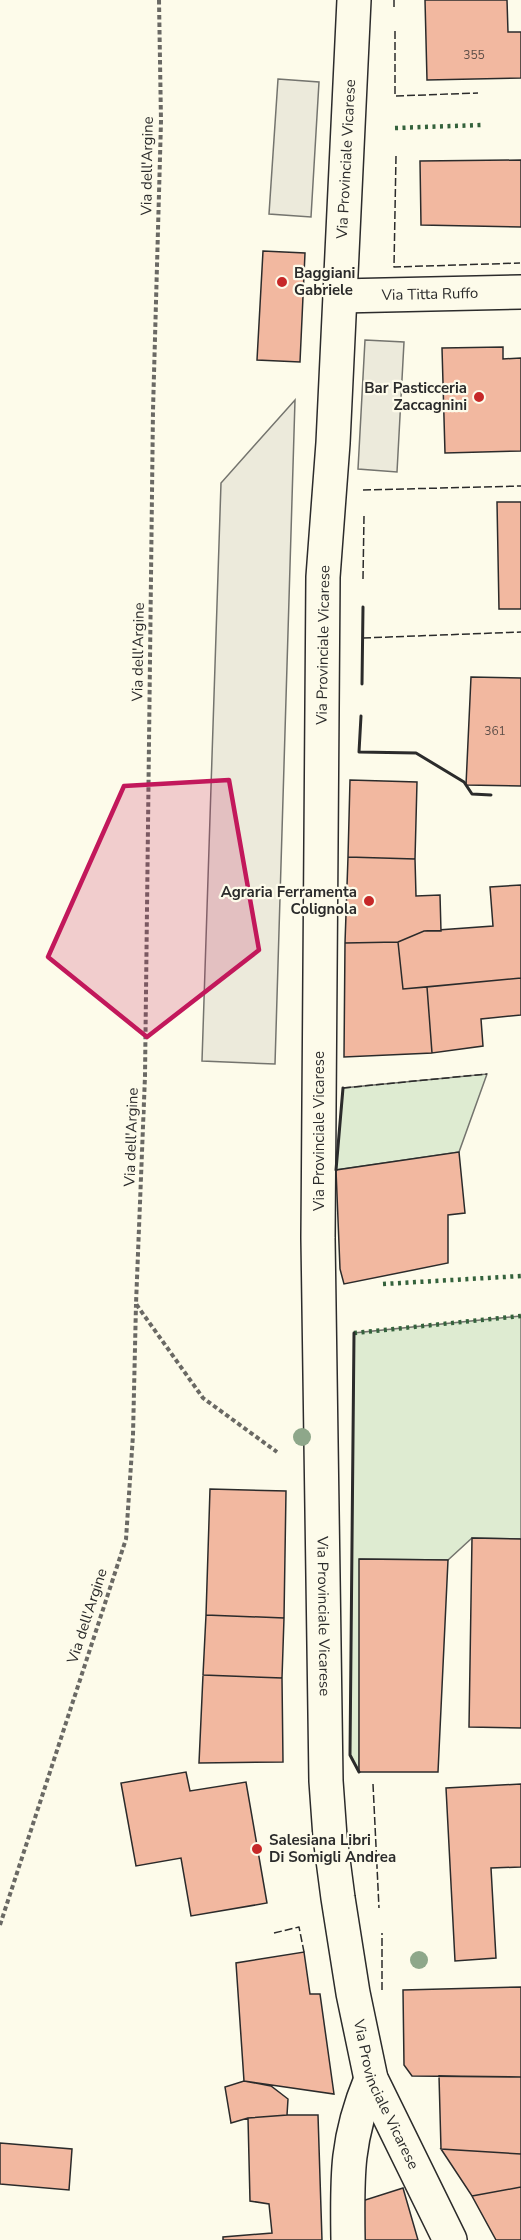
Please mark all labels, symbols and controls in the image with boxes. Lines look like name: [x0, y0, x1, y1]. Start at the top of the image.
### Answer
house number: 355: [463, 47, 485, 63]
street label: Via Provinciale Vicarese: [332, 79, 360, 240]
street label: Via dell'Argine: [136, 116, 158, 217]
place label: Baggiani Gabriele: [294, 263, 355, 300]
marker: Baggiani Gabriele: [275, 275, 289, 289]
street label: Via Titta Ruffo: [380, 283, 479, 305]
place label: Bar Pasticceria Zaccagnini: [364, 378, 467, 415]
marker: Bar Pasticceria Zaccagnini: [472, 390, 486, 404]
street label: Via Provinciale Vicarese: [312, 565, 334, 726]
street label: Via dell'Argine: [127, 602, 149, 703]
house number: 361: [484, 723, 506, 739]
place label: Agraria Ferramenta Colignola: [221, 882, 357, 919]
marker: Agraria Ferramenta Colignola: [362, 894, 376, 908]
street label: Via Provinciale Vicarese: [309, 1051, 329, 1212]
street label: Via dell'Argine: [119, 1087, 143, 1188]
street label: Via Provinciale Vicarese: [312, 1535, 335, 1696]
street label: Via dell'Argine: [62, 1566, 112, 1667]
place label: Salesiana Libri Di Somigli Andrea: [269, 1830, 396, 1867]
marker: Salesiana Libri Di Somigli Andrea: [250, 1842, 264, 1856]
street label: Via Provinciale Vicarese: [349, 2017, 424, 2173]

